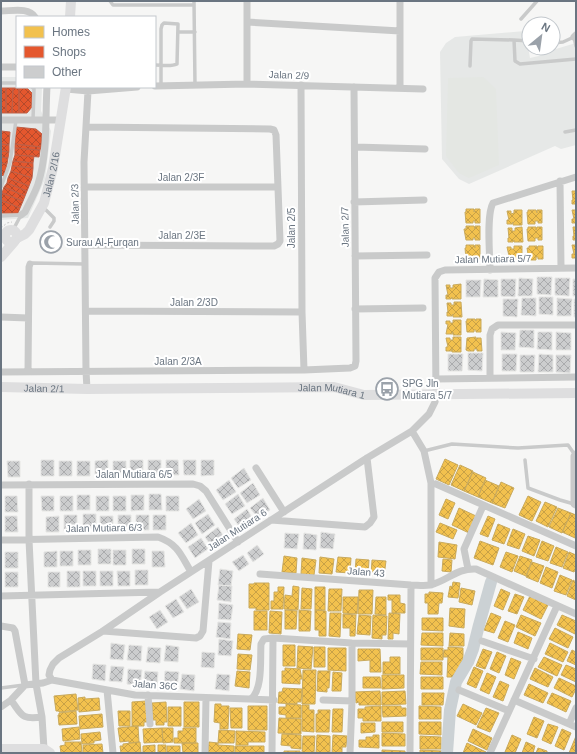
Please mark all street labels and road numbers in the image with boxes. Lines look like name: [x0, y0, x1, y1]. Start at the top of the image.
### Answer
street label: Jalan 2/9: [269, 69, 310, 81]
street label: Jalan 2/16: [40, 150, 61, 198]
street label: Jalan 2/3F: [158, 172, 204, 183]
street label: Jalan 2/3: [69, 183, 81, 224]
street label: Jalan 2/7: [339, 206, 351, 247]
street label: Jalan 2/5: [286, 207, 297, 248]
street label: Jalan 2/3E: [158, 230, 206, 241]
street label: Jalan Mutiara 5/7: [455, 253, 532, 265]
street label: Jalan 2/3D: [170, 297, 218, 308]
street label: Jalan 2/3A: [154, 356, 202, 367]
street label: Jalan Mutiara 1: [298, 381, 367, 401]
street label: Jalan 2/1: [24, 382, 65, 394]
street label: Jalan Mutiara 6/5: [96, 469, 173, 480]
street label: Jalan Mutiara 6: [205, 507, 269, 553]
street label: Jalan Mutiara 6/3: [66, 522, 143, 534]
street label: Jalan 43: [347, 565, 386, 579]
street label: Jalan 36C: [132, 678, 178, 692]

